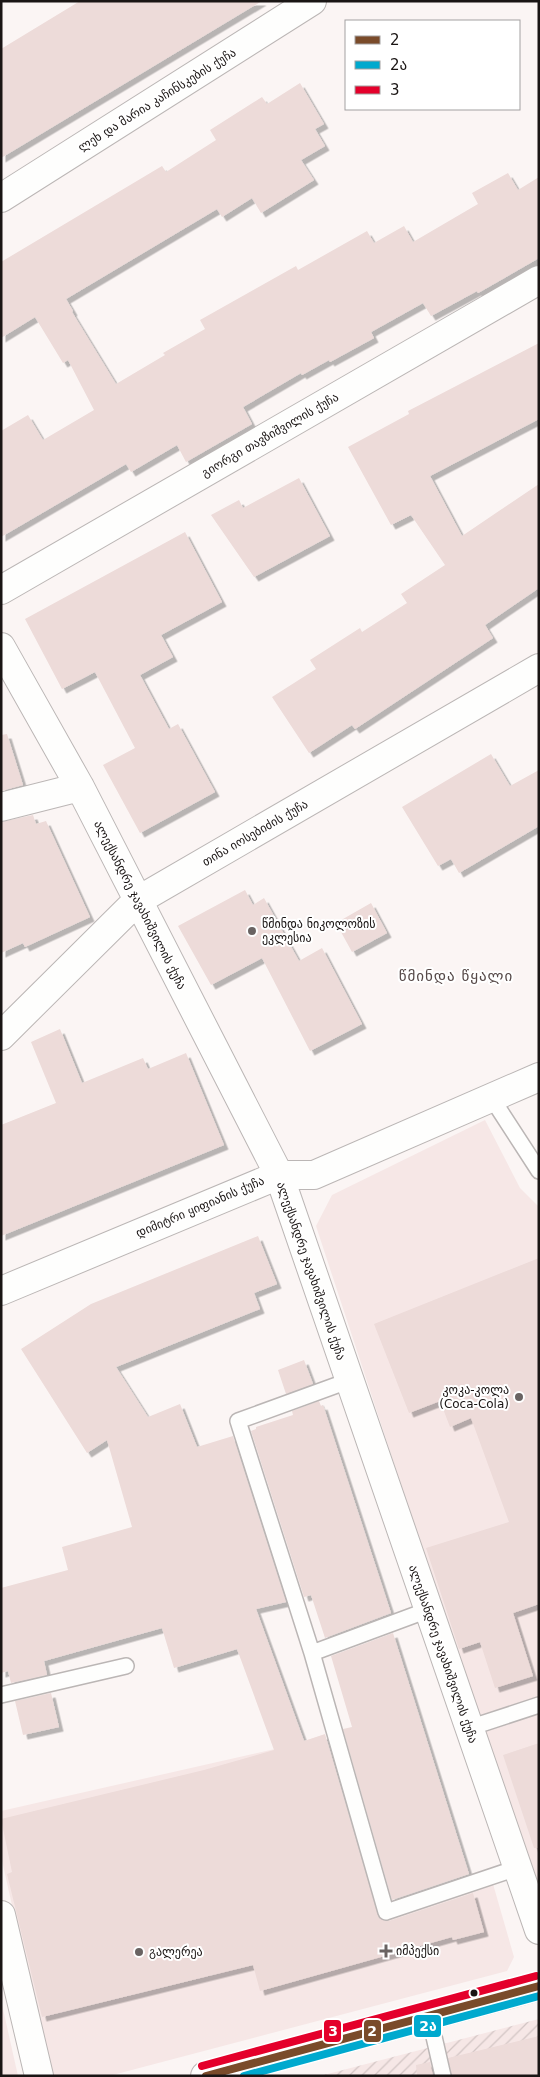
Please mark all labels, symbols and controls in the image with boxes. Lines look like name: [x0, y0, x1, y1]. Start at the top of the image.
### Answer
legend: [345, 20, 520, 110]
text: 2: [390, 31, 400, 49]
street label: ლეხ და მარია კაჩინსკების ქუჩა: [76, 45, 238, 155]
text: 2ა: [390, 56, 407, 74]
text: 3: [390, 81, 400, 99]
street label: გიორგი თავზიშვილის ქუჩა: [199, 390, 341, 480]
street label: თინა იოსებიძის ქუჩა: [200, 797, 310, 869]
street label: ალექსანდრე ჯავახიშვილის ქუჩა: [91, 818, 189, 992]
place label: წმინდა ნიკოლოზის ეკლესია: [262, 917, 375, 945]
marker: წმინდა ნიკოლოზის ეკლესია: [246, 925, 258, 937]
district label: წმინდა წყალი: [399, 967, 513, 985]
street label: დიმიტრი ყიფიანის ქუჩა: [134, 1174, 266, 1240]
street label: ალექსანდრე ჯავახიშვილის ქუჩა: [274, 1180, 348, 1362]
place label: კოკა-კოლა (Coca-Cola): [439, 1383, 509, 1411]
marker: კოკა-კოლა (Coca-Cola): [513, 1391, 525, 1403]
street label: ალექსანდრე ჯავახიშვილის ქუჩა: [406, 1563, 480, 1745]
place label: იმპექსი: [396, 1944, 439, 1958]
place label: გალერეა: [149, 1945, 203, 1959]
marker: იმპექსი: [380, 1945, 392, 1957]
marker: გალერეა: [133, 1946, 145, 1958]
unlabelled marker: [469, 1988, 479, 1998]
line badge: 2ა: [413, 2014, 442, 2038]
text: 2ა: [419, 2018, 437, 2034]
line badge: 3: [323, 2019, 342, 2043]
line badge: 2: [363, 2019, 382, 2043]
text: 3: [328, 2023, 338, 2039]
text: 2: [367, 2023, 377, 2039]

